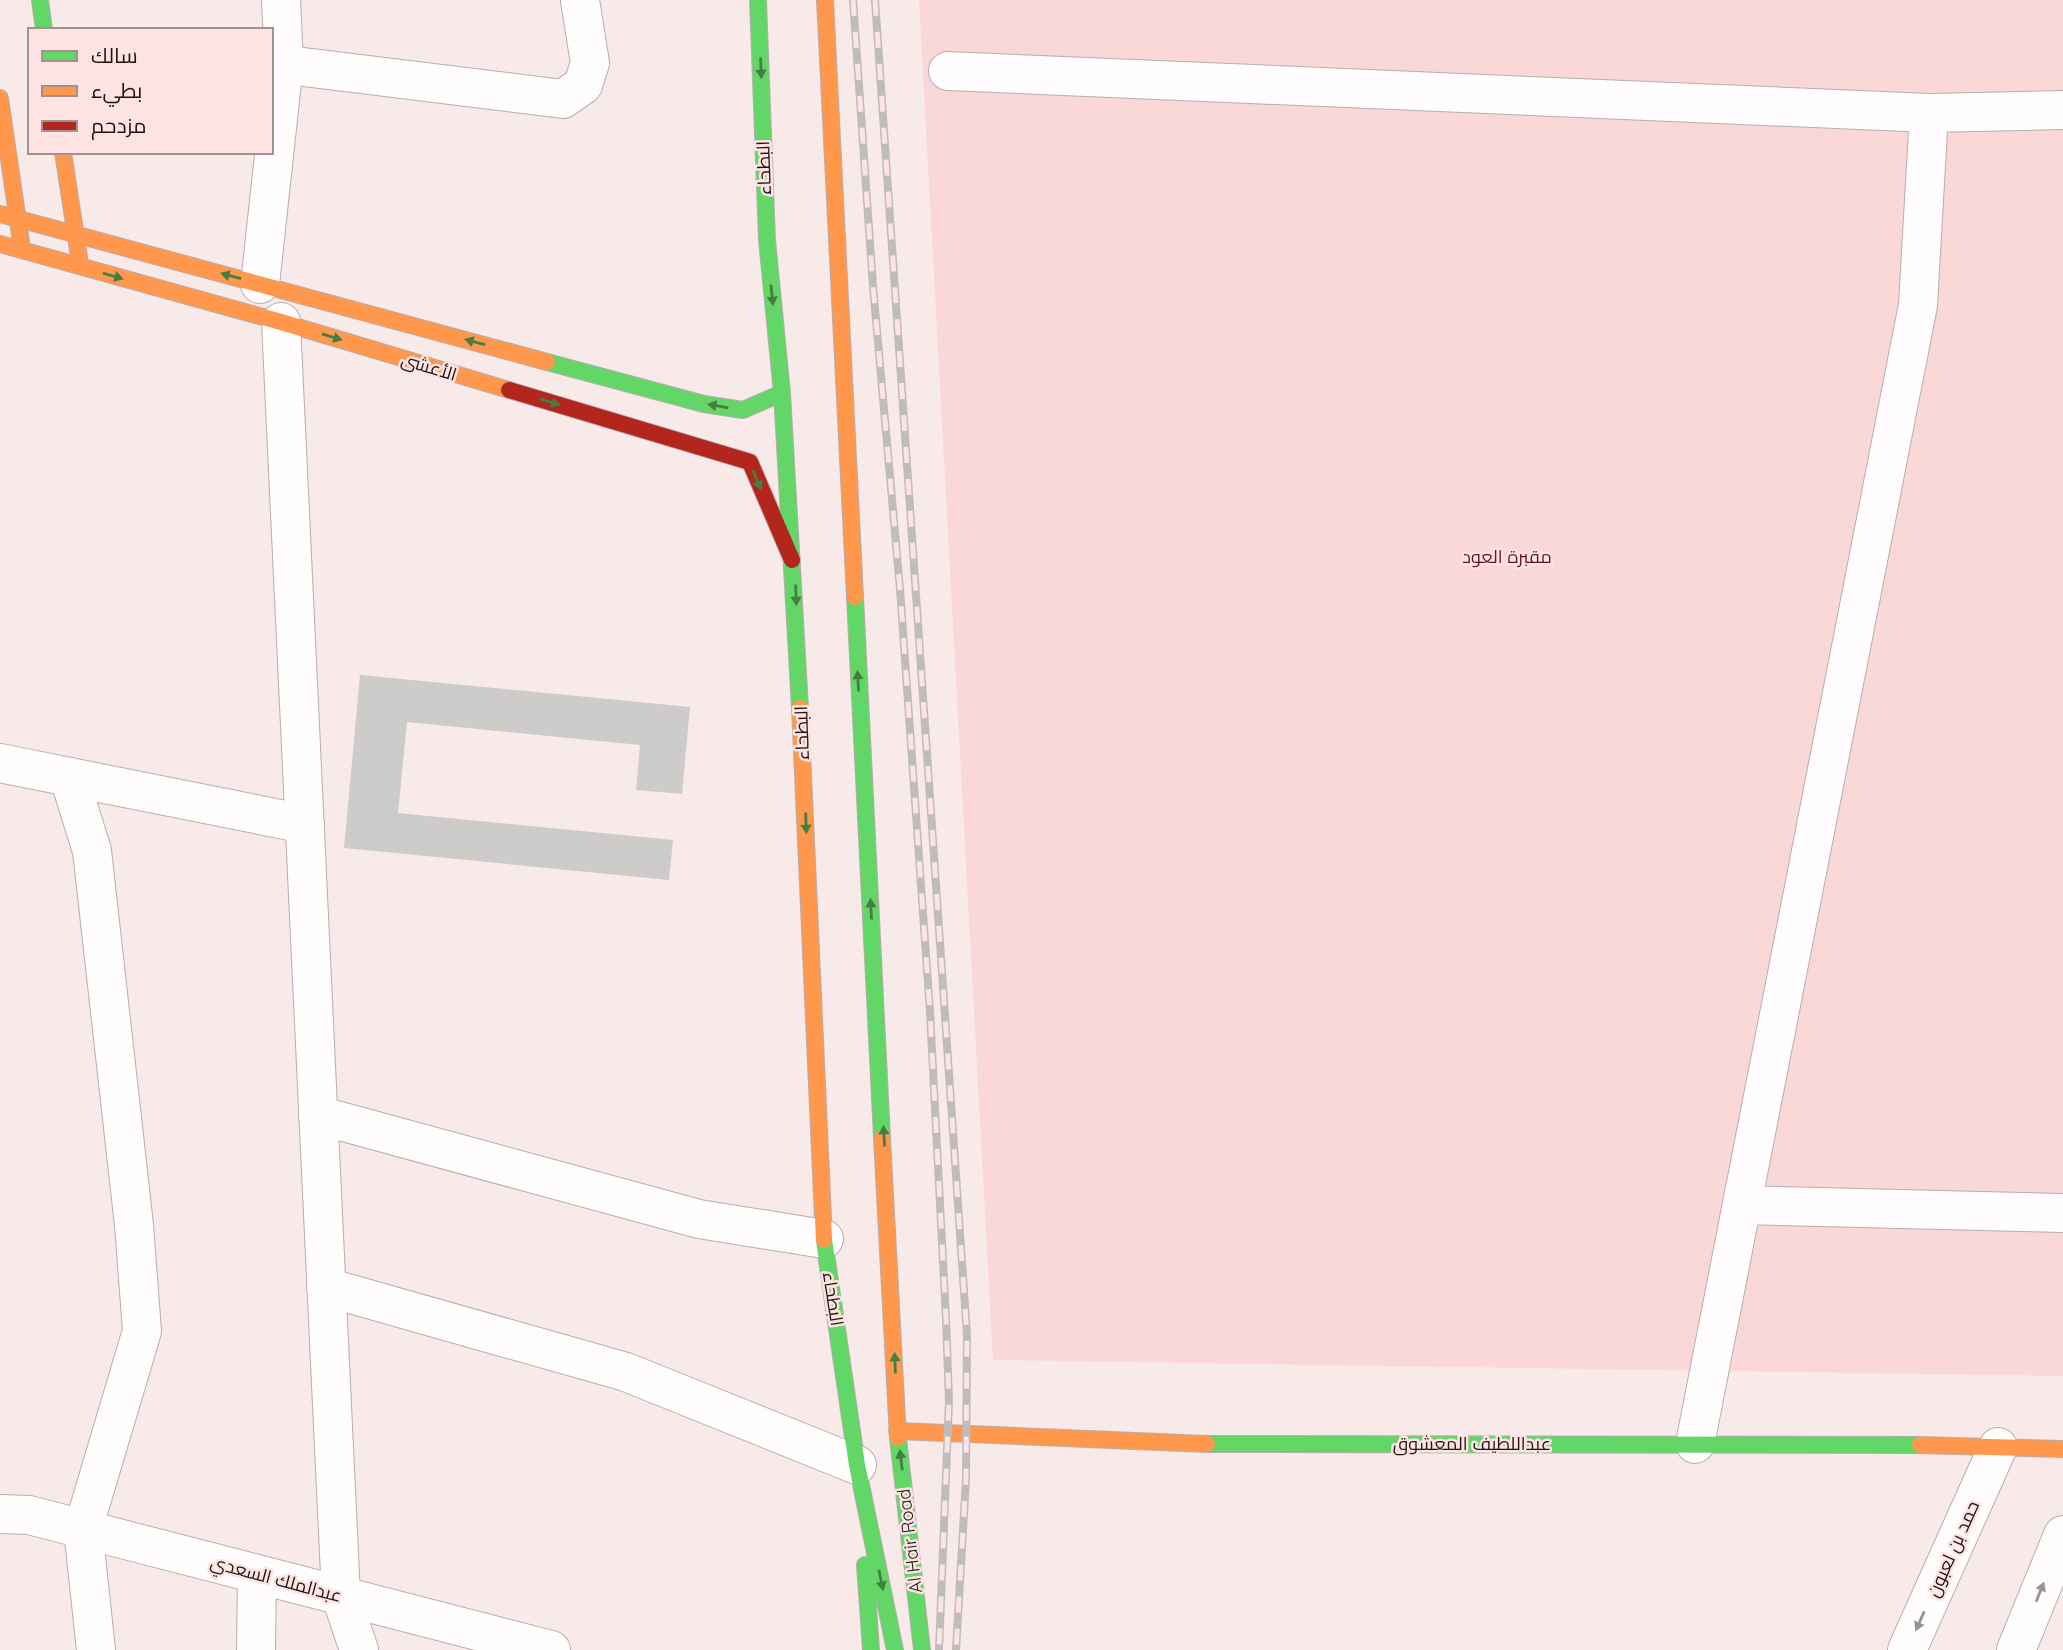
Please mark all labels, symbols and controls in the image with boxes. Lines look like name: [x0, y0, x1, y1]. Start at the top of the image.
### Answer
legend: [28, 28, 273, 154]
text: سالك: [91, 42, 138, 68]
one-way arrow: [755, 57, 766, 79]
text: بطيء: [91, 77, 142, 107]
text: مزدحم: [91, 112, 146, 140]
street label: البطحاء: [751, 140, 776, 196]
one-way arrow: [220, 270, 242, 281]
one-way arrow: [103, 271, 124, 281]
one-way arrow: [767, 285, 778, 307]
one-way arrow: [322, 333, 343, 343]
one-way arrow: [463, 336, 485, 347]
street label: الأعشى: [399, 347, 460, 386]
one-way arrow: [540, 398, 561, 408]
one-way arrow: [707, 400, 729, 411]
one-way arrow: [752, 469, 763, 490]
park label: مقبرة العود: [1462, 545, 1552, 568]
one-way arrow: [790, 585, 801, 607]
one-way arrow: [853, 670, 864, 692]
street label: البطحاء: [789, 705, 814, 761]
one-way arrow: [800, 812, 811, 834]
one-way arrow: [865, 897, 876, 919]
one-way arrow: [878, 1124, 889, 1146]
street label: البطحاء: [818, 1270, 849, 1328]
one-way arrow: [889, 1352, 900, 1374]
street label: عبداللطيف المعشوق: [1393, 1432, 1551, 1456]
one-way arrow: [895, 1449, 906, 1471]
street label: Al Hair Road: [892, 1488, 927, 1595]
street label: حمد بن لعبون: [1921, 1497, 1984, 1601]
street label: عبدالملك السعدي: [207, 1550, 344, 1610]
one-way arrow: [876, 1569, 887, 1591]
one-way arrow: [2034, 1582, 2045, 1603]
one-way arrow: [1914, 1611, 1925, 1632]

